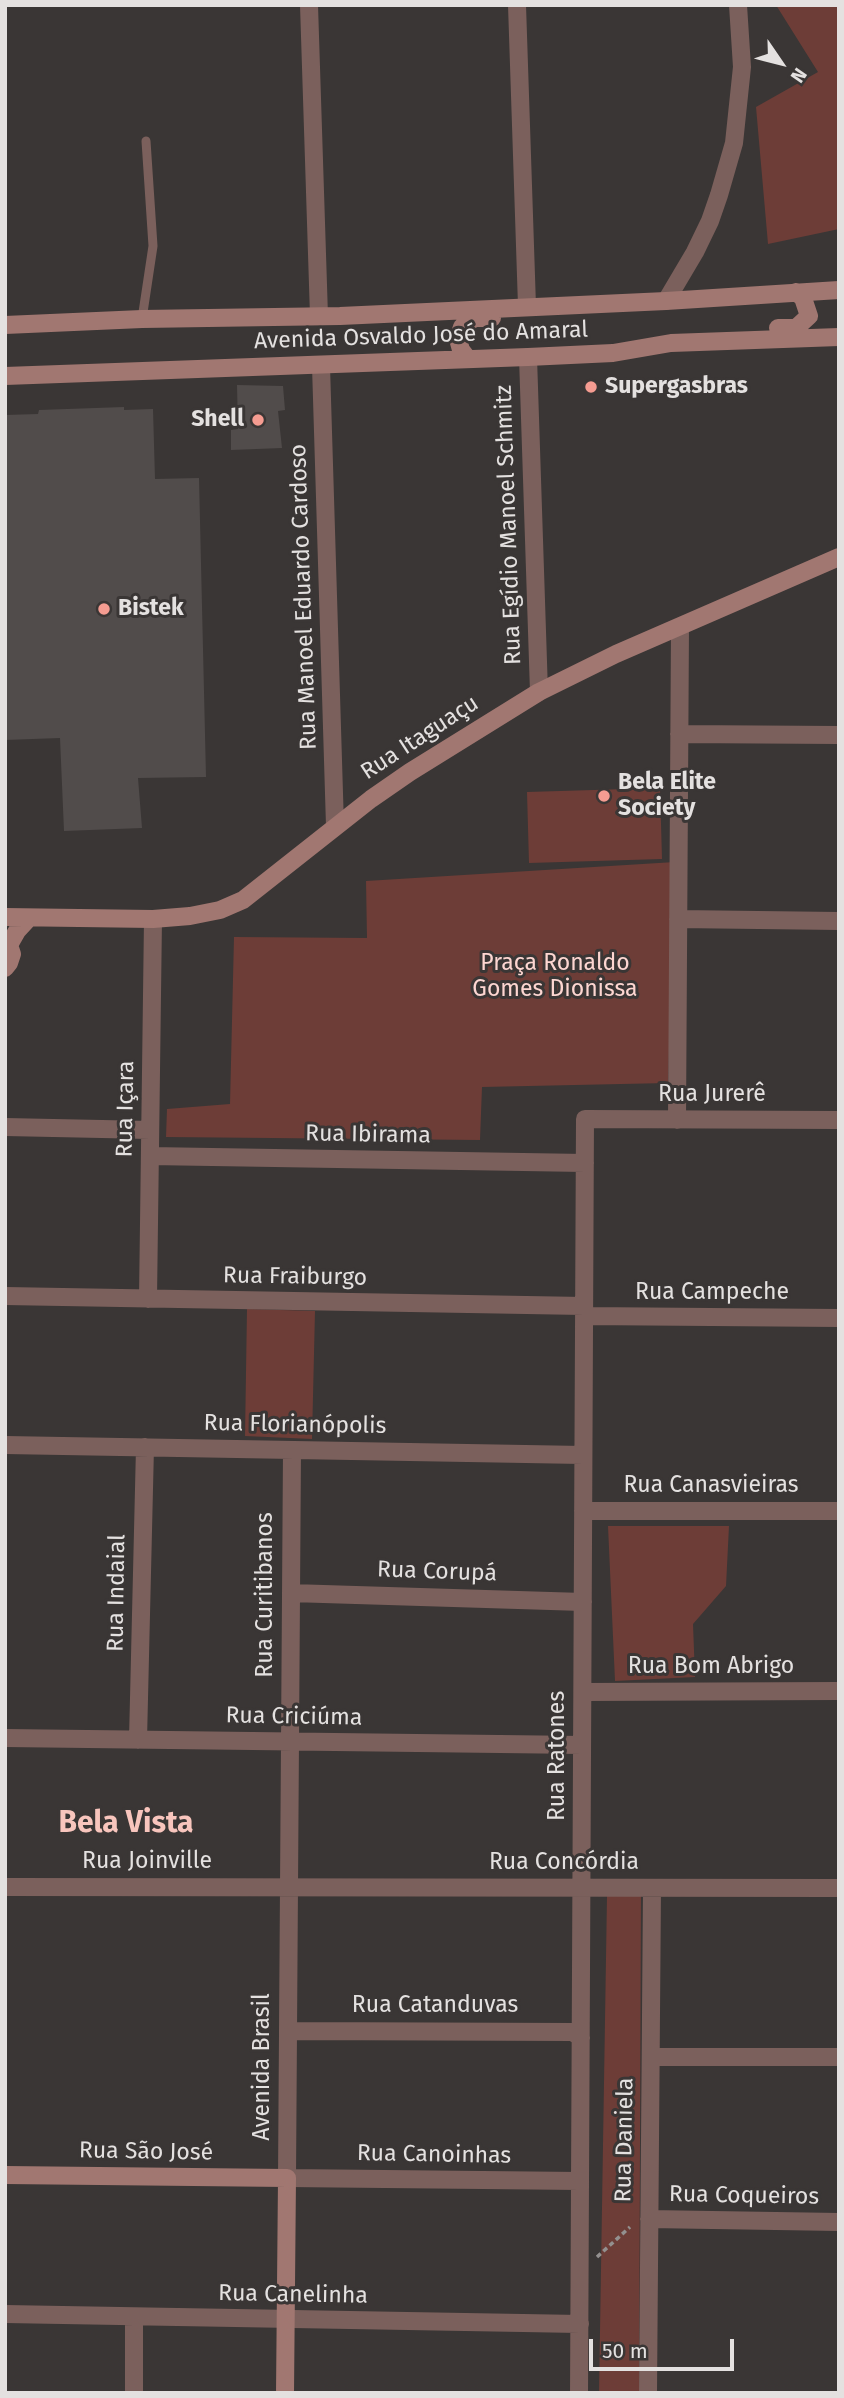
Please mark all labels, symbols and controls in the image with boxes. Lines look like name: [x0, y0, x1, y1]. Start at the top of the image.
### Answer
north arrow: [746, 28, 816, 98]
text: N: [786, 64, 812, 87]
street label: Avenida Osvaldo José do Amaral: [253, 316, 589, 356]
place label: Supergasbras: [605, 373, 748, 401]
marker: Supergasbras: [583, 379, 599, 395]
street label: Rua Egídio Manoel Schmitz: [490, 384, 528, 666]
place label: Shell: [191, 406, 244, 434]
marker: Shell: [250, 412, 266, 428]
street label: Rua Manoel Eduardo Cardoso: [285, 443, 323, 751]
place label: Bistek: [118, 595, 184, 623]
marker: Bistek: [96, 601, 112, 617]
street label: Rua Itaguaçu: [356, 690, 484, 786]
place label: Bela Elite Society: [618, 769, 716, 823]
marker: Bela Elite Society: [596, 788, 612, 804]
park label: Praça Ronaldo Gomes Dionissa: [472, 950, 638, 1004]
street label: Rua Içara: [111, 1060, 141, 1158]
street label: Rua Jurerê: [658, 1081, 766, 1109]
street label: Rua Ibirama: [305, 1120, 431, 1150]
street label: Rua Fraiburgo: [223, 1262, 367, 1292]
street label: Rua Campeche: [635, 1279, 789, 1307]
street label: Rua Florianópolis: [203, 1410, 387, 1440]
street label: Rua Canasvieiras: [623, 1472, 799, 1500]
street label: Rua Curitibanos: [252, 1512, 280, 1678]
street label: Rua Indaial: [102, 1534, 132, 1652]
street label: Rua Corupá: [377, 1556, 497, 1588]
street label: Rua Bom Abrigo: [628, 1653, 794, 1681]
street label: Rua Ratones: [544, 1691, 572, 1821]
street label: Rua Criciúma: [225, 1702, 363, 1732]
district label: Bela Vista: [58, 1806, 194, 1842]
street label: Rua Joinville: [82, 1848, 212, 1876]
street label: Rua Concórdia: [489, 1849, 639, 1877]
street label: Rua Catanduvas: [352, 1992, 518, 2020]
street label: Avenida Brasil: [249, 1993, 277, 2141]
street label: Rua Daniela: [610, 2077, 640, 2203]
street label: Rua São José: [79, 2137, 213, 2167]
street label: Rua Canoinhas: [357, 2140, 511, 2170]
street label: Rua Coqueiros: [669, 2181, 819, 2211]
street label: Rua Canelinha: [218, 2280, 368, 2310]
scale bar: [592, 2324, 737, 2368]
text: 50 m: [602, 2338, 648, 2364]

